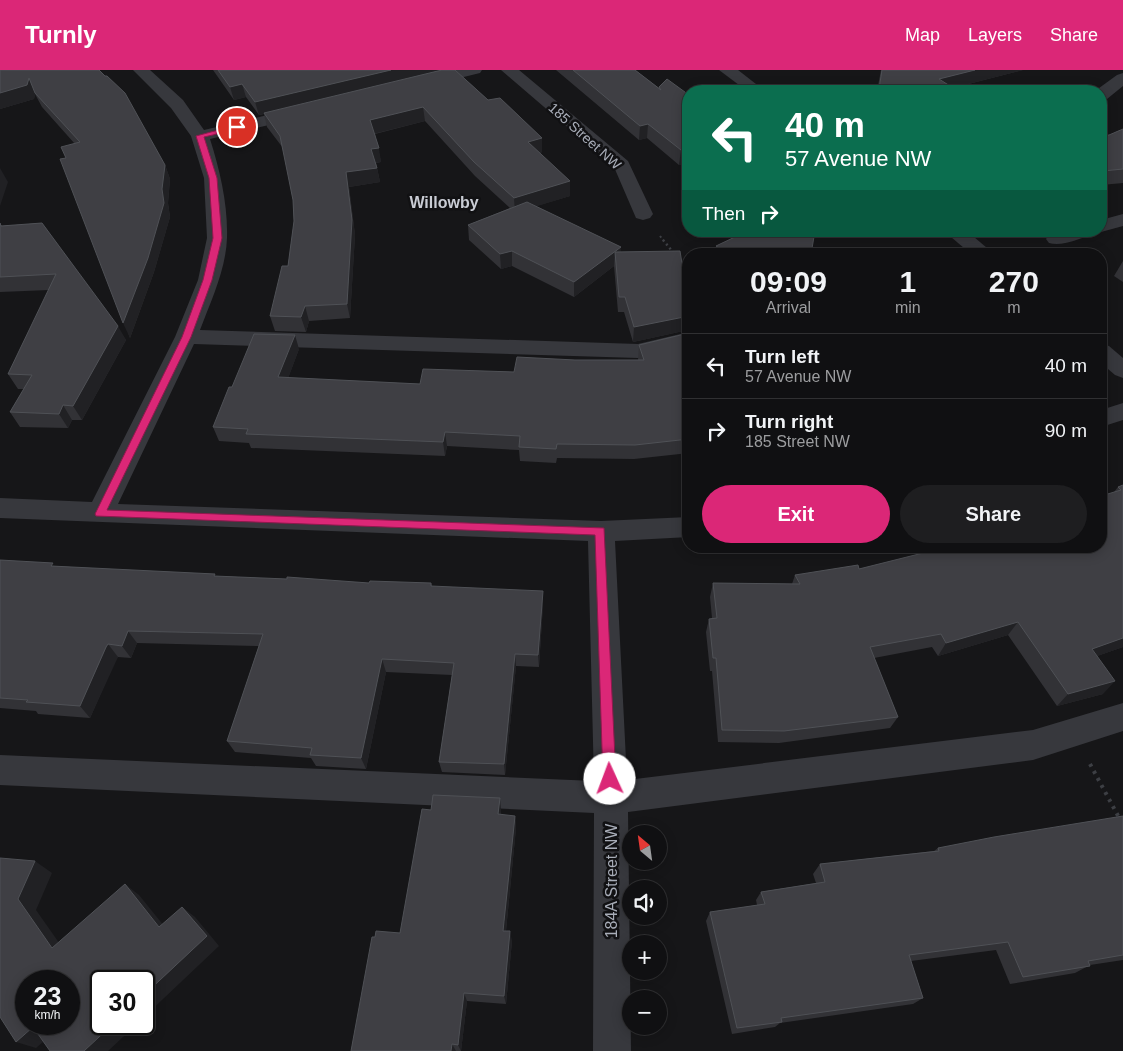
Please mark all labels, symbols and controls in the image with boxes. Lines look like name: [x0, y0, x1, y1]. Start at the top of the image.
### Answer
text: Turnly: [25, 21, 97, 48]
text: Map: [905, 25, 940, 45]
text: Layers: [968, 25, 1022, 45]
text: Share: [1050, 25, 1098, 45]
street label: 185 Street NW: [546, 99, 625, 173]
icon: left: [702, 105, 767, 170]
text: 40 m: [785, 105, 865, 144]
pin: [216, 106, 258, 148]
icon: arrive: [223, 113, 251, 141]
text: 57 Avenue NW: [785, 146, 931, 171]
district label: Willowby: [409, 194, 479, 211]
icon: right: [755, 200, 783, 228]
text: Then: [702, 203, 745, 224]
text: 09:09: [750, 265, 827, 298]
text: 1: [899, 265, 916, 298]
text: 270: [989, 265, 1039, 298]
text: Arrival: [766, 299, 811, 316]
text: min: [895, 299, 921, 316]
text: m: [1007, 299, 1020, 316]
text: Turn left: [745, 346, 820, 367]
icon: left: [702, 352, 730, 380]
text: 40 m: [1045, 355, 1087, 376]
text: 57 Avenue NW: [745, 368, 851, 385]
text: Turn right: [745, 411, 833, 432]
icon: right: [702, 417, 730, 445]
text: 90 m: [1045, 420, 1087, 441]
text: 185 Street NW: [745, 433, 850, 450]
button: Exit: [702, 485, 890, 543]
button: Share: [900, 485, 1087, 543]
position arrow: [583, 752, 635, 804]
street label: 184A Street NW: [603, 823, 620, 938]
north arrow: [622, 825, 668, 870]
map controls: [622, 825, 667, 1035]
button: sound: [622, 880, 667, 925]
button: +: [622, 935, 667, 980]
speed limit sign: 30: [90, 970, 155, 1035]
text: 23: [34, 982, 61, 1010]
button: −: [622, 990, 667, 1035]
text: km/h: [34, 1008, 61, 1022]

